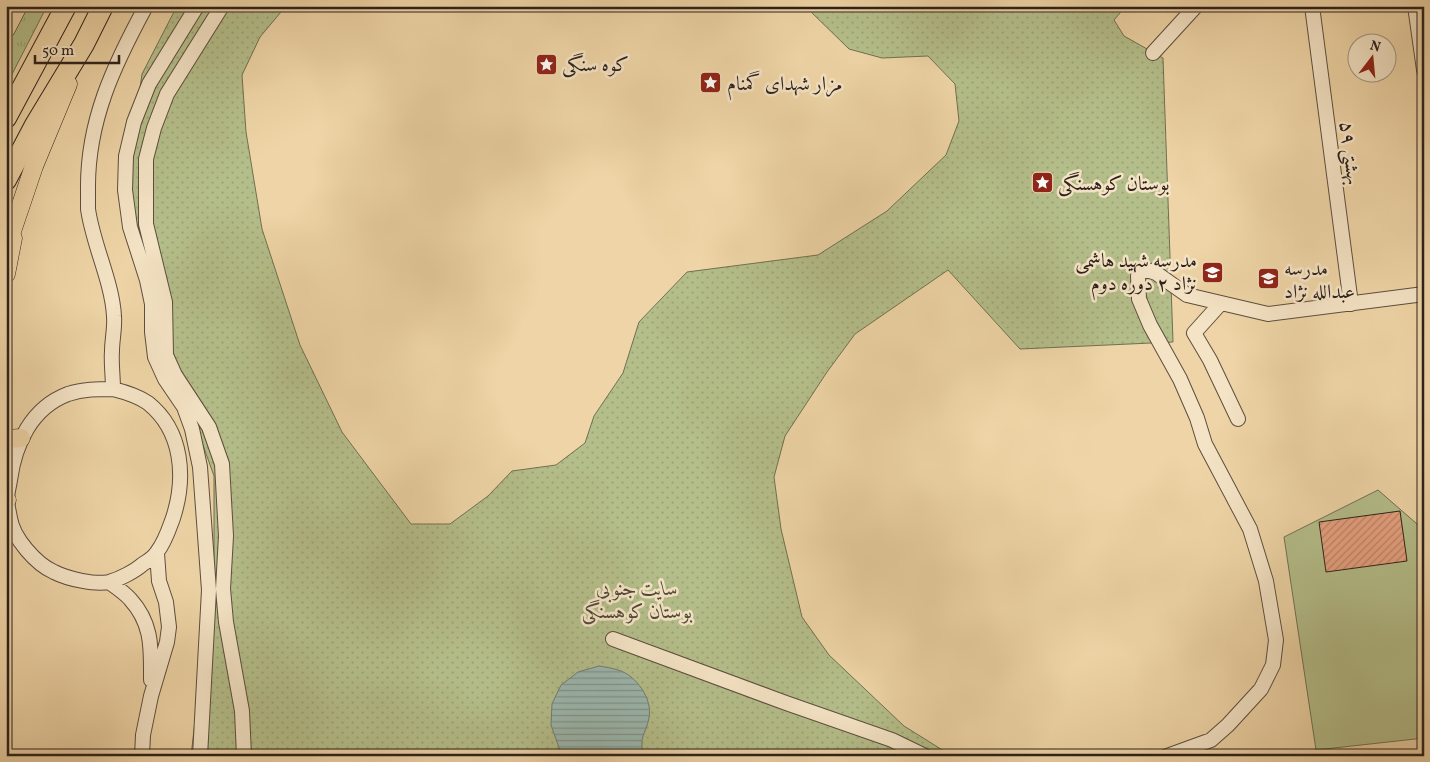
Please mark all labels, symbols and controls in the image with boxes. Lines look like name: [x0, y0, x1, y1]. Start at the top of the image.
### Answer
scale bar: [35, 32, 119, 64]
north arrow: [1348, 32, 1398, 82]
text: N: [1368, 36, 1383, 57]
text: 50 m: [42, 41, 74, 62]
place icon: کوه سنگی: [534, 52, 558, 76]
place label: کوه سنگی: [562, 52, 629, 80]
place label: مزار شهدای گمنام: [727, 70, 842, 101]
place icon: مزار شهدای گمنام: [699, 71, 723, 95]
street label: بهشتی ۵۹: [1331, 120, 1367, 187]
place icon: بوستان کوهسنگی: [1030, 171, 1054, 195]
place label: بوستان کوهسنگی: [1058, 171, 1170, 199]
place label: مدرسه شهید هاشمی نژاد ۲ دوره دوم: [1075, 248, 1197, 301]
place label: مدرسه عبدالله نژاد: [1284, 256, 1355, 307]
school or university icon: مدرسه شهید هاشمی نژاد ۲ دوره دوم: [1201, 260, 1225, 284]
school or university icon: مدرسه عبدالله نژاد: [1256, 267, 1280, 291]
park label: سایت جنوبی بوستان کوهسنگی: [581, 576, 693, 627]

